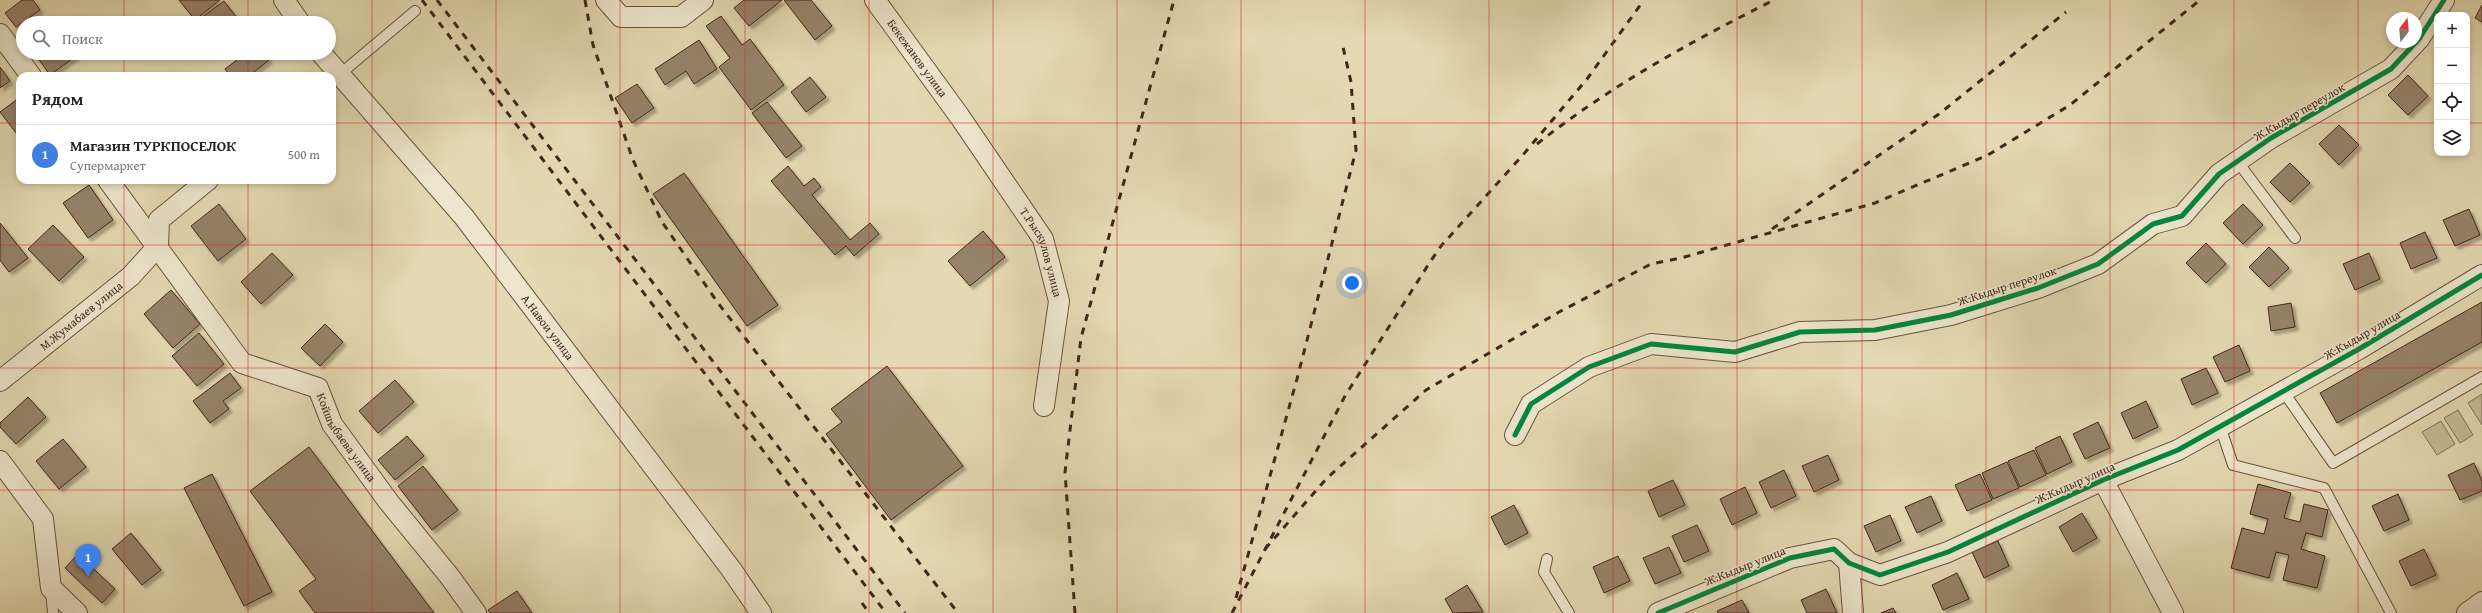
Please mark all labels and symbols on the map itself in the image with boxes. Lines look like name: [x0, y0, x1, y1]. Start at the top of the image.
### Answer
north arrow: [2386, 12, 2422, 48]
street label: Бекежанов улица: [884, 15, 952, 101]
street label: Ж.Кыдыр переулок: [2249, 78, 2348, 145]
street label: Т.Рыскулов улица: [1016, 204, 1067, 299]
street label: Ж.Кыдыр переулок: [1954, 261, 2059, 310]
your location: [1342, 273, 1362, 293]
street label: М.Жумабаев улица: [36, 277, 126, 354]
street label: А.Навои улица: [518, 291, 579, 363]
street label: Ж.Кыдыр улица: [2319, 306, 2403, 364]
street label: Койшыбаева улица: [313, 390, 380, 485]
street label: Ж.Кыдыр улица: [2031, 457, 2118, 508]
street label: Ж.Кыдыр улица: [1701, 541, 1788, 590]
pin: 1: [75, 544, 101, 577]

